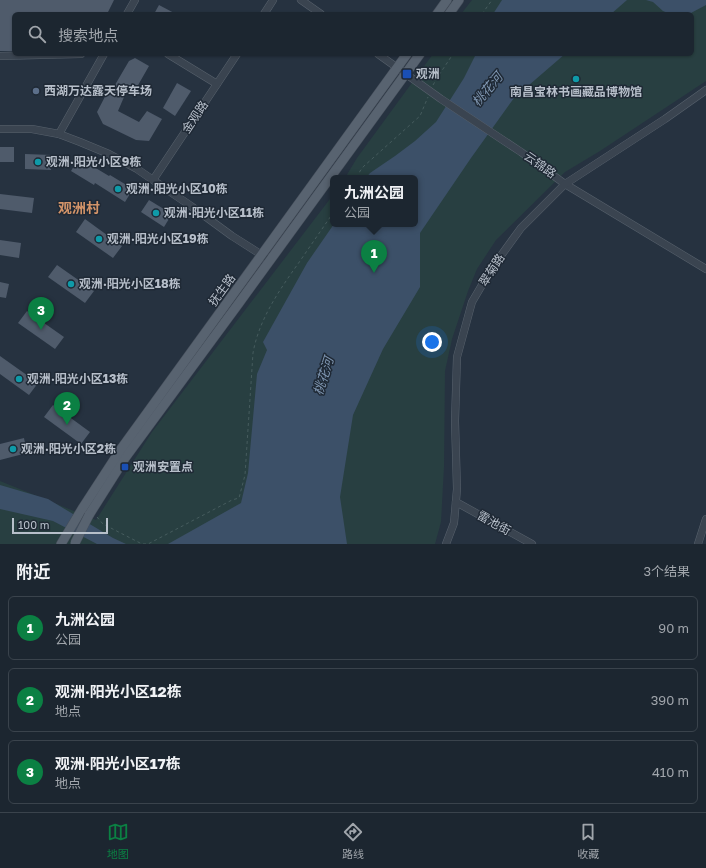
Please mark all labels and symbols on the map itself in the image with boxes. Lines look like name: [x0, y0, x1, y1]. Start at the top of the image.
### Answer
place label: 观洲: [416, 66, 440, 81]
water label: 桃花河: [468, 67, 508, 109]
marker: 观洲: [401, 68, 413, 80]
marker: 南昌宝林书画藏品博物馆: [571, 74, 581, 84]
place label: 西湖万达露天停车场: [44, 83, 152, 98]
place label: 南昌宝林书画藏品博物馆: [510, 84, 642, 99]
marker: 西湖万达露天停车场: [31, 86, 41, 96]
street label: 金观路: [178, 98, 211, 136]
street label: 云锦路: [521, 148, 559, 181]
place label: 观洲·阳光小区9栋: [46, 154, 141, 169]
marker: 观洲·阳光小区9栋: [33, 157, 43, 167]
place label: 观洲·阳光小区10栋: [126, 181, 228, 196]
marker: 观洲·阳光小区10栋: [113, 184, 123, 194]
district label: 观洲村: [58, 199, 100, 216]
place label: 观洲·阳光小区11栋: [164, 205, 264, 220]
marker: 观洲·阳光小区11栋: [151, 208, 161, 218]
place label: 观洲·阳光小区19栋: [107, 231, 209, 246]
marker: 观洲·阳光小区19栋: [94, 234, 104, 244]
pin: 1: [361, 240, 387, 273]
street label: 翠菊路: [475, 251, 508, 289]
street label: 抚生路: [205, 271, 238, 309]
place label: 观洲·阳光小区18栋: [79, 276, 181, 291]
marker: 观洲·阳光小区18栋: [66, 279, 76, 289]
pin: 3: [28, 297, 54, 330]
your location: [422, 332, 442, 352]
water label: 桃花河: [310, 352, 337, 397]
place label: 观洲·阳光小区13栋: [27, 371, 128, 386]
marker: 观洲·阳光小区13栋: [14, 374, 24, 384]
pin: 2: [54, 392, 80, 425]
place label: 观洲·阳光小区2栋: [21, 441, 116, 456]
marker: 观洲·阳光小区2栋: [8, 444, 18, 454]
place label: 观洲安置点: [133, 459, 193, 474]
marker: 观洲安置点: [120, 462, 130, 472]
street label: 雷池街: [475, 507, 514, 538]
scale bar: [12, 516, 108, 535]

